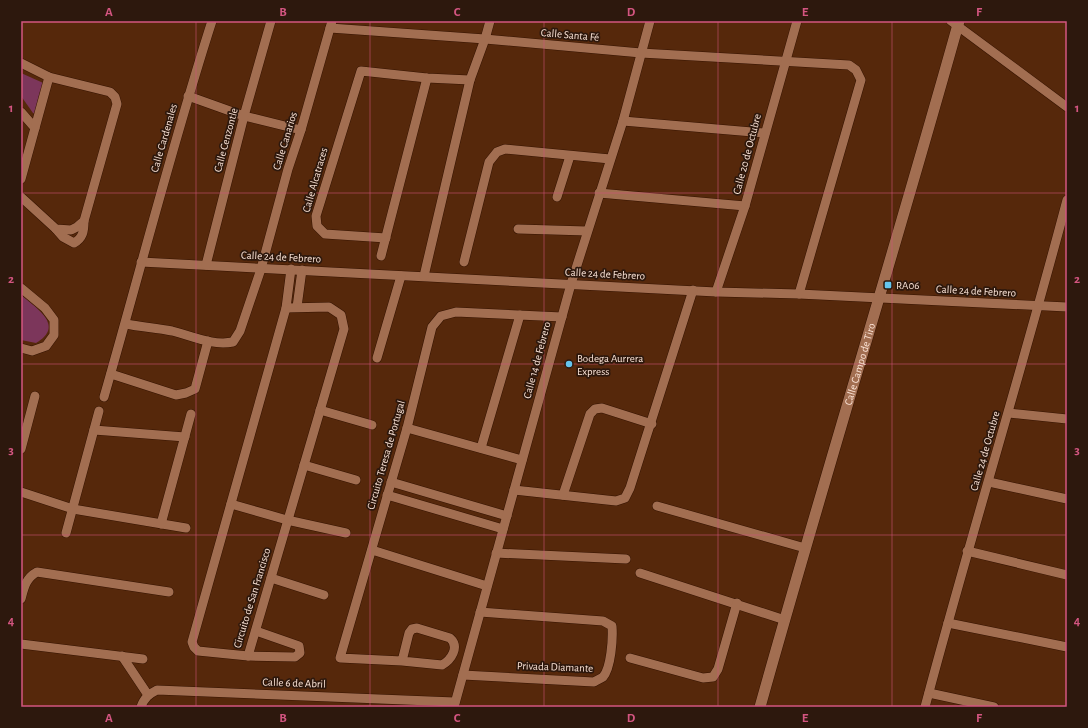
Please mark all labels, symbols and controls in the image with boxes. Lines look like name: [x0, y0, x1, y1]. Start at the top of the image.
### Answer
text: A: [105, 6, 113, 19]
text: B: [279, 6, 287, 19]
text: C: [454, 6, 461, 19]
text: D: [627, 6, 636, 19]
text: E: [802, 6, 809, 19]
text: F: [976, 6, 983, 19]
street label: Calle Santa Fé: [540, 27, 600, 43]
text: 1: [9, 102, 13, 115]
street label: Calle Cardenales: [149, 102, 179, 174]
text: 1: [1075, 102, 1079, 115]
street label: Calle Cenzontle: [212, 107, 240, 173]
street label: Calle Canarios: [271, 111, 299, 171]
street label: Calle 20 de Octubre: [731, 113, 763, 195]
street label: Calle Alcatraces: [301, 146, 329, 214]
street label: Calle 24 de Febrero: [241, 249, 321, 265]
street label: Calle 24 de Febrero: [565, 266, 645, 282]
text: 2: [8, 273, 14, 286]
text: 2: [1074, 273, 1080, 286]
marker: RA06: [883, 280, 893, 290]
place label: RA06: [896, 280, 919, 291]
street label: Calle 24 de Febrero: [936, 283, 1016, 299]
street label: Calle 14 de Febrero: [521, 320, 553, 400]
street label: Calle Campo de Tiro: [842, 322, 877, 407]
place label: Bodega Aurrera Express: [577, 353, 643, 377]
marker: Bodega Aurrera Express: [564, 359, 574, 369]
street label: Circuito Teresa de Portugal: [365, 399, 407, 511]
street label: Calle 24 de Octubre: [968, 410, 1002, 492]
text: 3: [8, 444, 14, 457]
text: 3: [1074, 444, 1080, 457]
street label: Circuito de San Francisco: [232, 547, 272, 649]
text: 4: [8, 615, 15, 628]
text: 4: [1074, 615, 1081, 628]
street label: Privada Diamante: [517, 660, 593, 674]
street label: Calle 6 de Abril: [262, 676, 326, 690]
text: A: [105, 712, 113, 725]
text: B: [279, 712, 287, 725]
text: C: [454, 712, 461, 725]
text: D: [627, 712, 636, 725]
text: E: [802, 712, 809, 725]
text: F: [976, 712, 983, 725]

